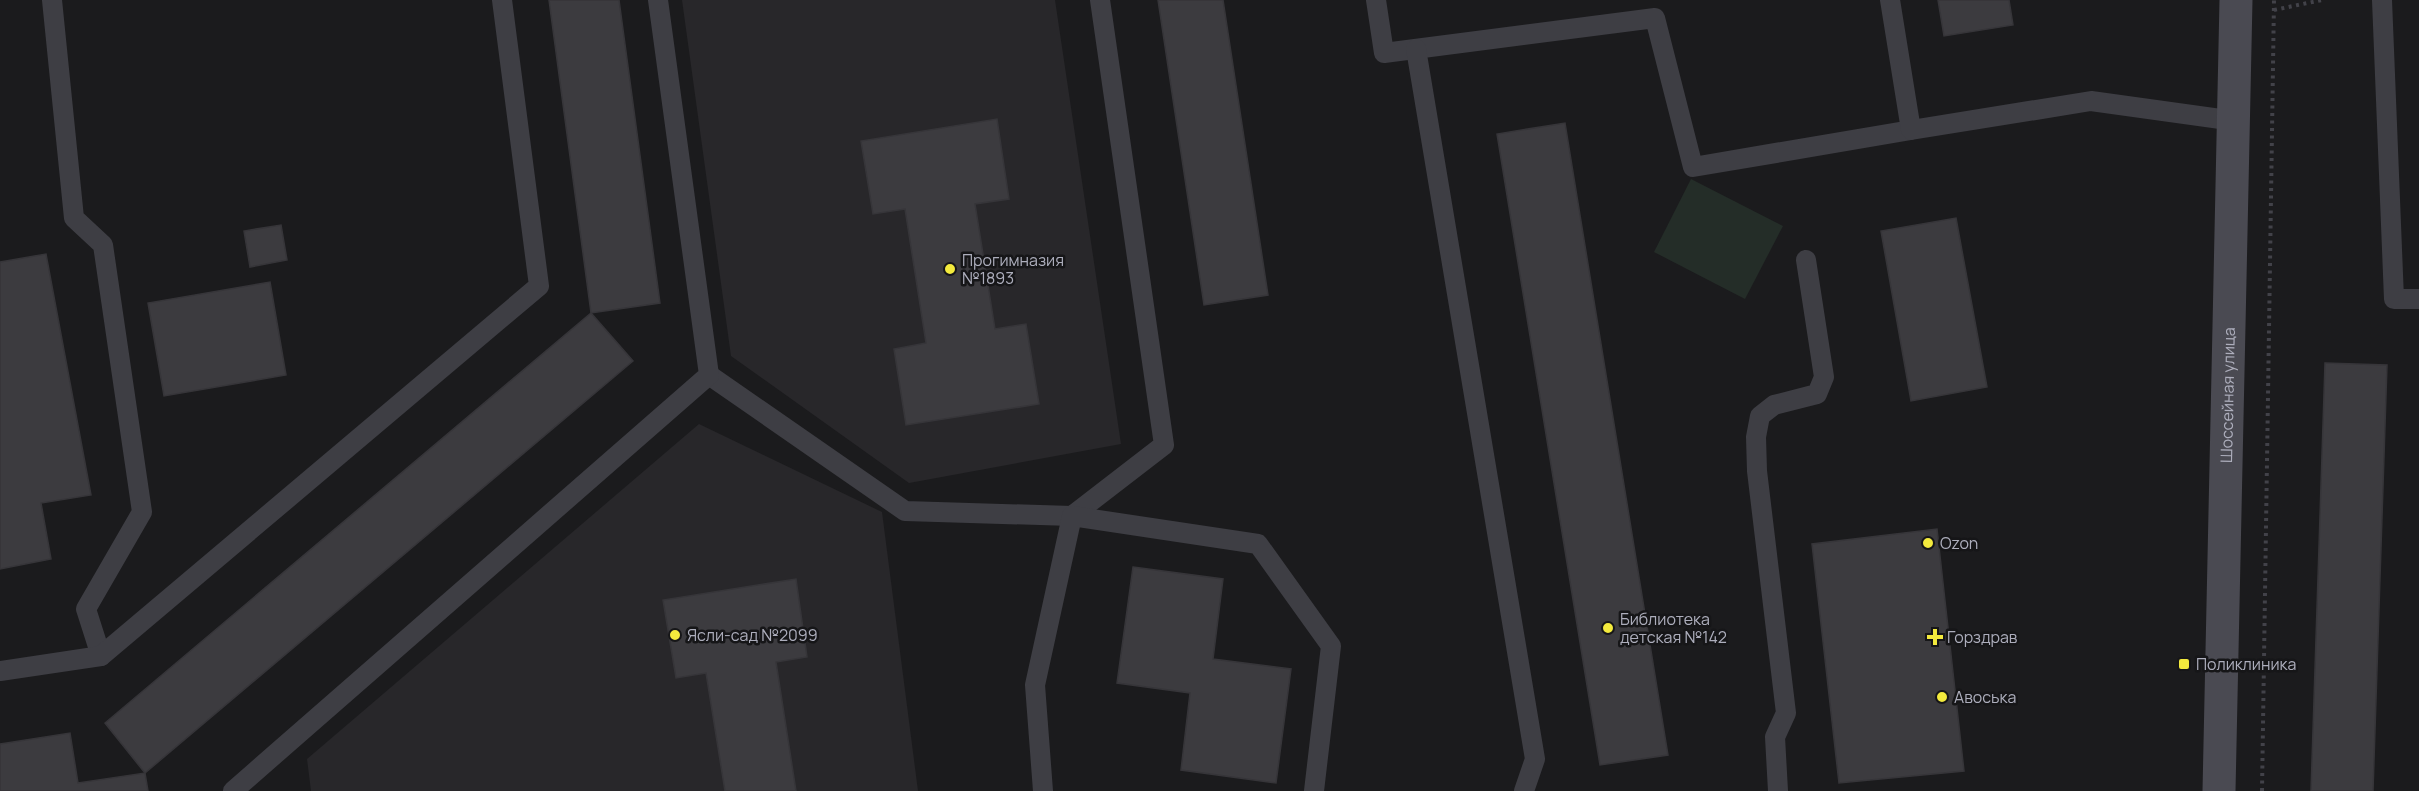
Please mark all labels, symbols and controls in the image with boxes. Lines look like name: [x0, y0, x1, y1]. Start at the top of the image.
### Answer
place label: Прогимназия №1893: [962, 249, 1064, 289]
marker: Прогимназия №1893: [943, 262, 957, 276]
street label: Шоссейная улица: [2215, 327, 2240, 463]
place label: Ozon: [1940, 532, 1978, 554]
marker: Ozon: [1921, 536, 1935, 550]
place label: Библиотека детская №142: [1620, 608, 1727, 648]
marker: Библиотека детская №142: [1601, 621, 1615, 635]
place label: Ясли-сад №2099: [687, 624, 818, 646]
place label: Горздрав: [1947, 626, 2018, 648]
marker: Ясли-сад №2099: [668, 628, 682, 642]
marker: Горздрав: [1928, 630, 1942, 644]
place label: Поликлиника: [2196, 653, 2296, 675]
marker: Поликлиника: [2177, 657, 2191, 671]
place label: Авоська: [1954, 686, 2016, 708]
marker: Авоська: [1935, 690, 1949, 704]

